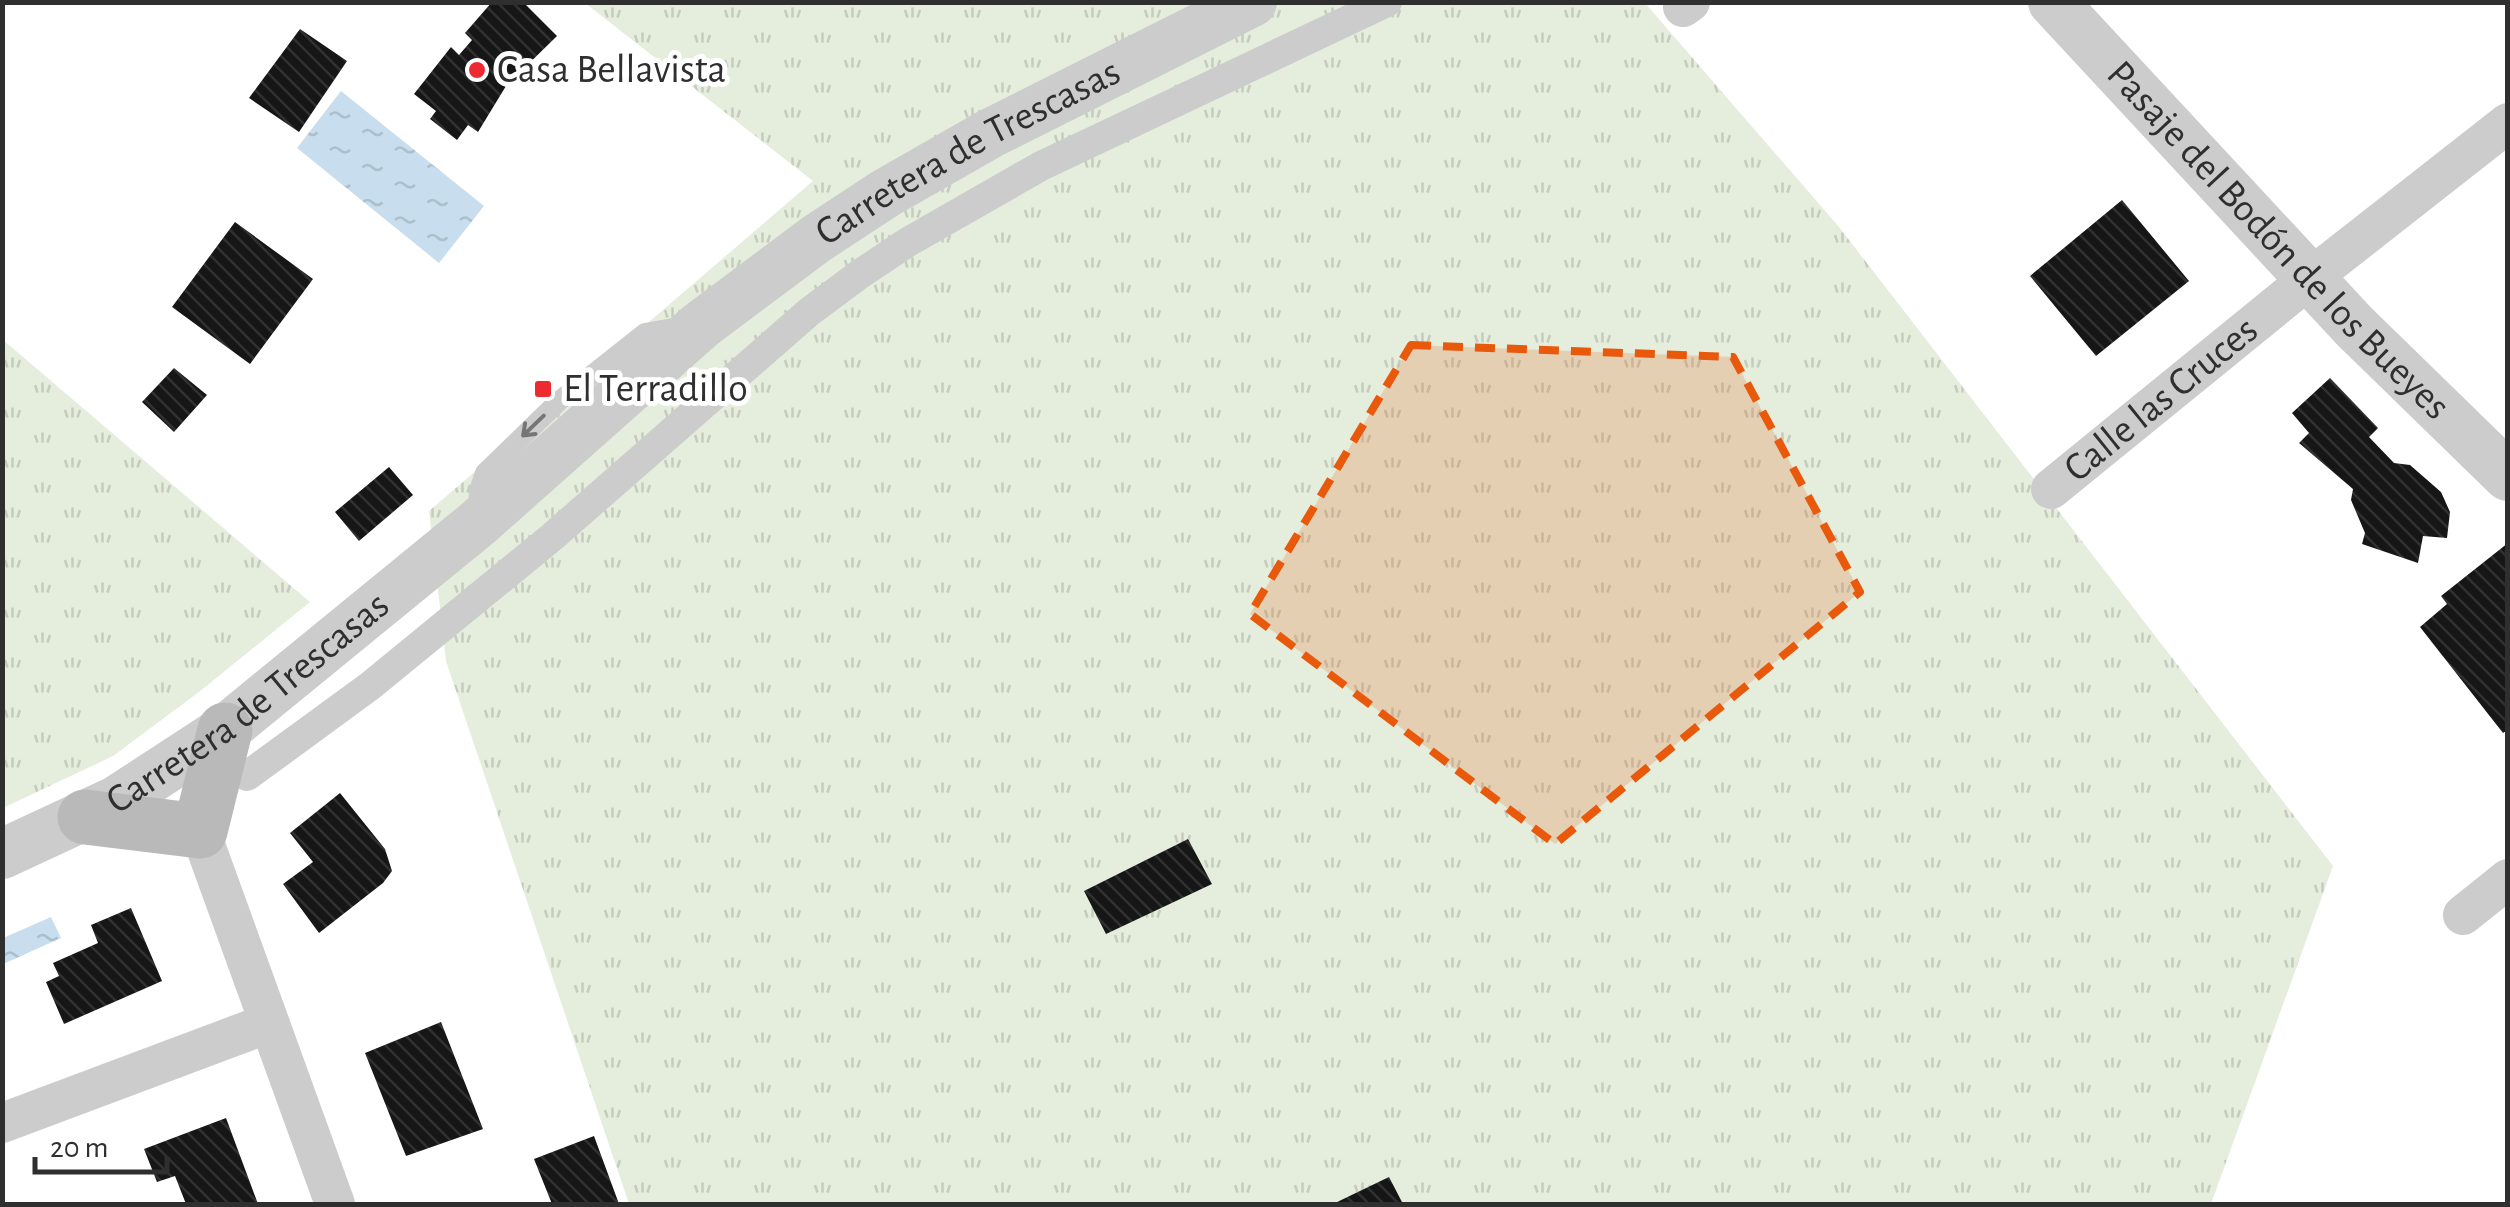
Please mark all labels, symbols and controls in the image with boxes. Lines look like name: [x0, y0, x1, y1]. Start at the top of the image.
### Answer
place label: Casa Bellavista: [497, 50, 726, 90]
street label: Carretera de Trescasas: [809, 52, 1127, 253]
street label: Pasaje del Bodón de los Bueyes: [2099, 54, 2457, 427]
marker: Casa Bellavista: [466, 59, 488, 81]
street label: Calle las Cruces: [2057, 309, 2265, 489]
place label: El Terradillo: [563, 369, 748, 409]
marker: El Terradillo: [532, 378, 554, 400]
one-way arrow: [522, 414, 546, 438]
street label: Carretera de Trescasas: [99, 585, 397, 821]
scale bar: [35, 1112, 168, 1174]
text: 20 m: [50, 1133, 108, 1163]

